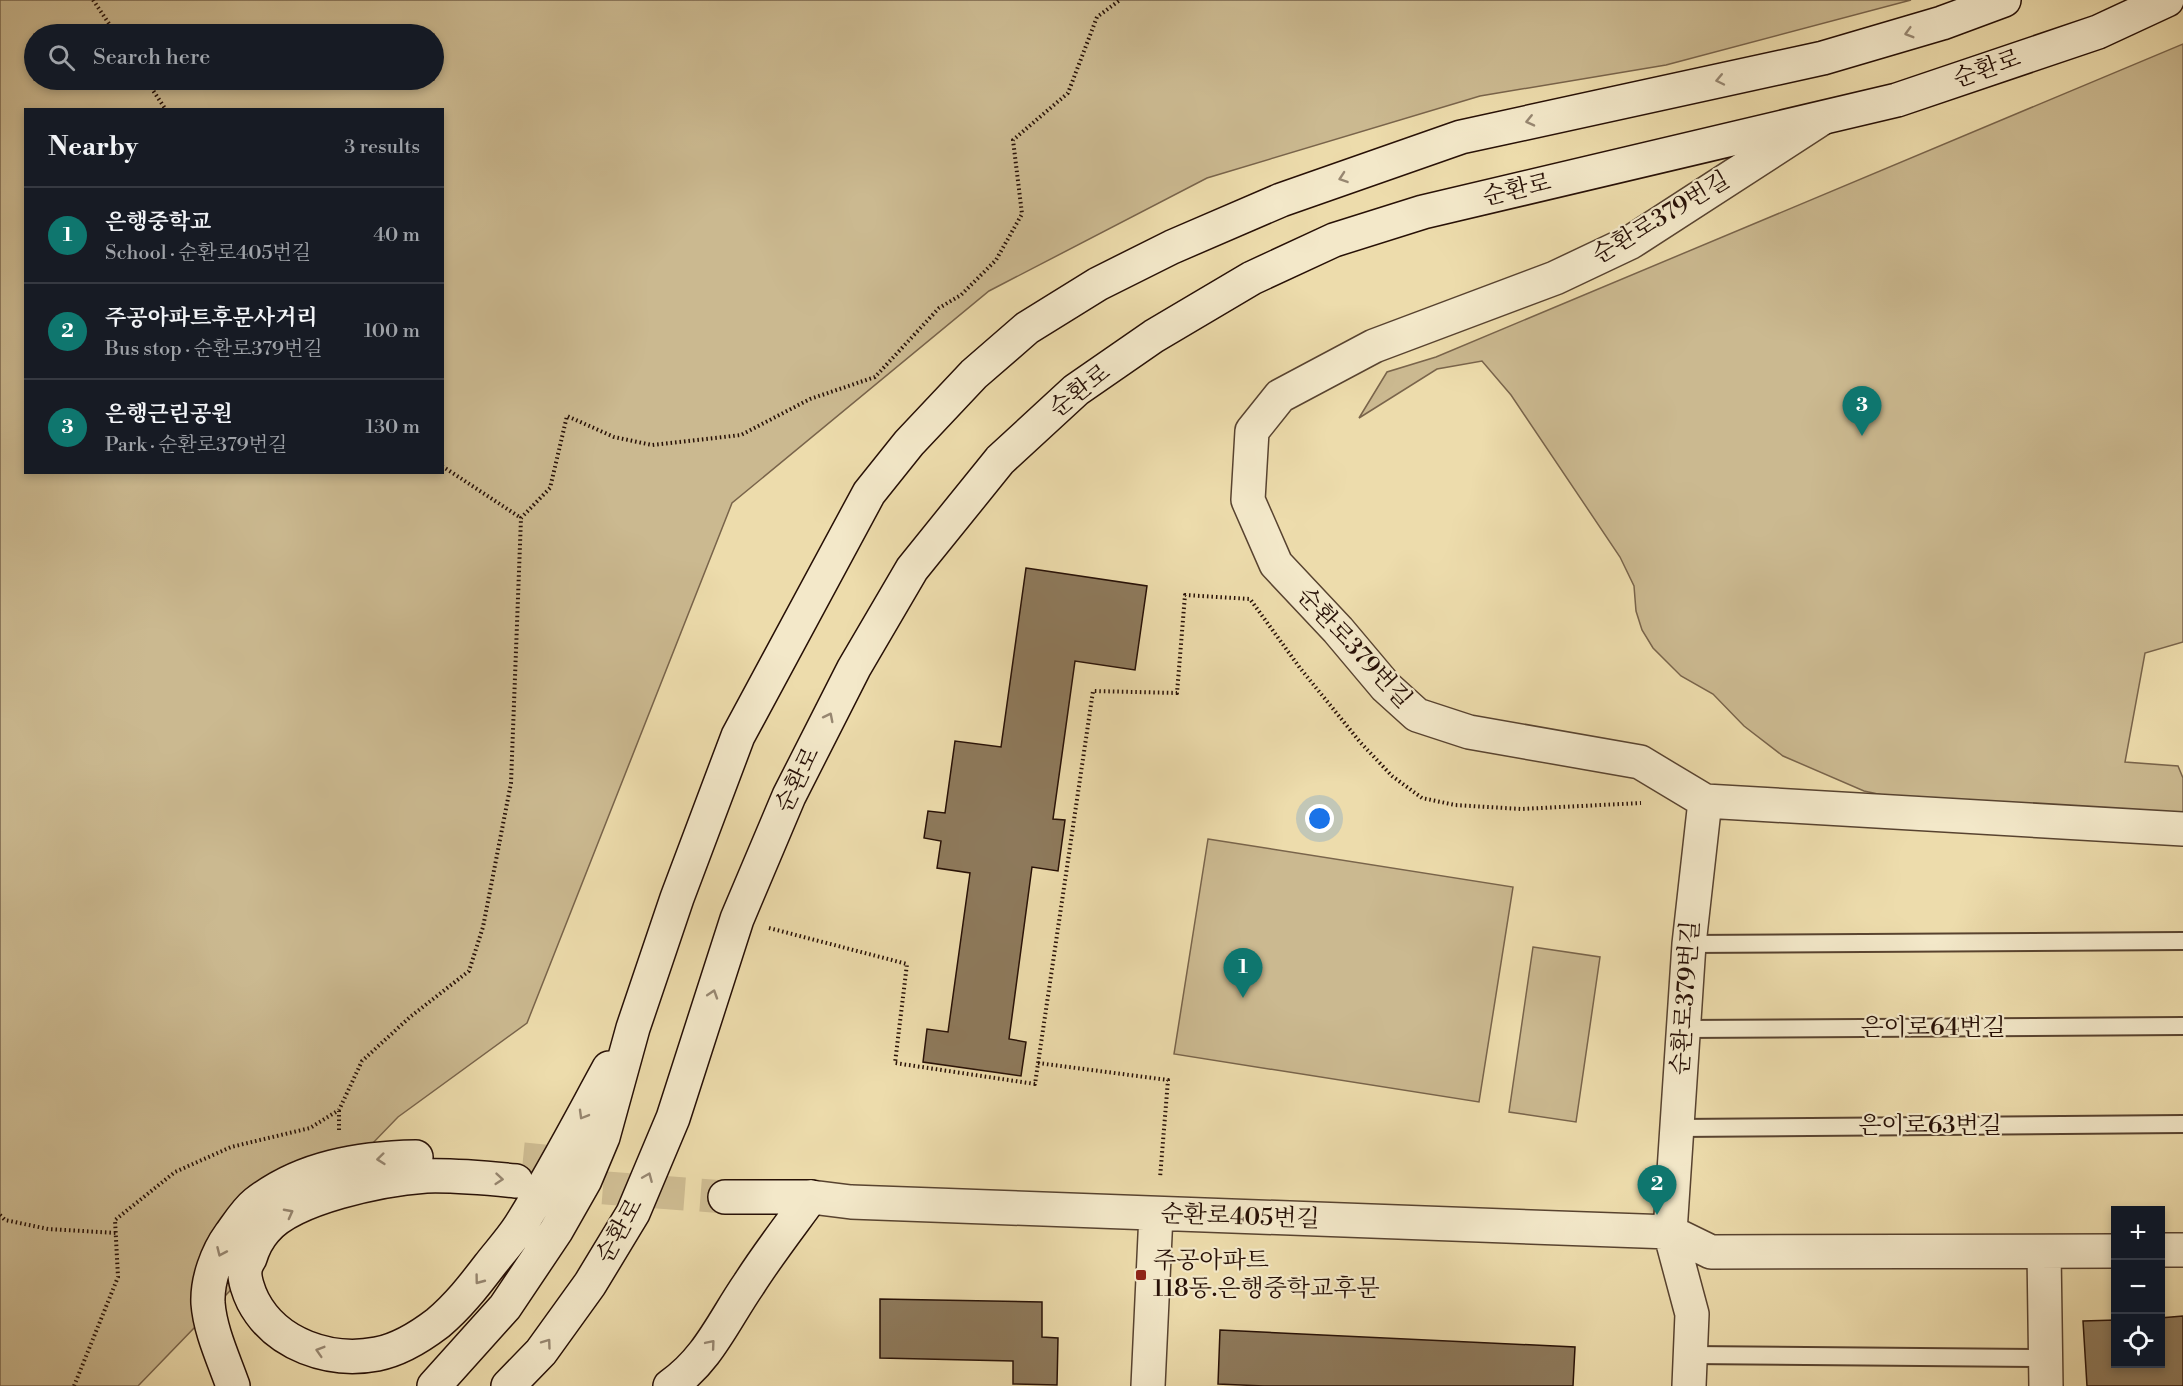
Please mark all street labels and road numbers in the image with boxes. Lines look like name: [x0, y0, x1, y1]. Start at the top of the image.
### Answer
street label: 순환로: [1949, 43, 2025, 95]
street label: 순환로379번길: [1587, 165, 1735, 271]
street label: 순환로: [1480, 168, 1554, 212]
street label: 순환로: [1043, 358, 1117, 424]
street label: 순환로379번길: [1290, 581, 1418, 715]
street label: 순환로: [769, 742, 827, 818]
street label: 순환로379번길: [1666, 920, 1706, 1076]
street label: 은이로64번길: [1860, 1013, 2006, 1043]
street label: 은이로63번길: [1858, 1111, 2002, 1141]
street label: 순환로: [590, 1193, 650, 1269]
street label: 순환로405번길: [1160, 1199, 1320, 1235]

